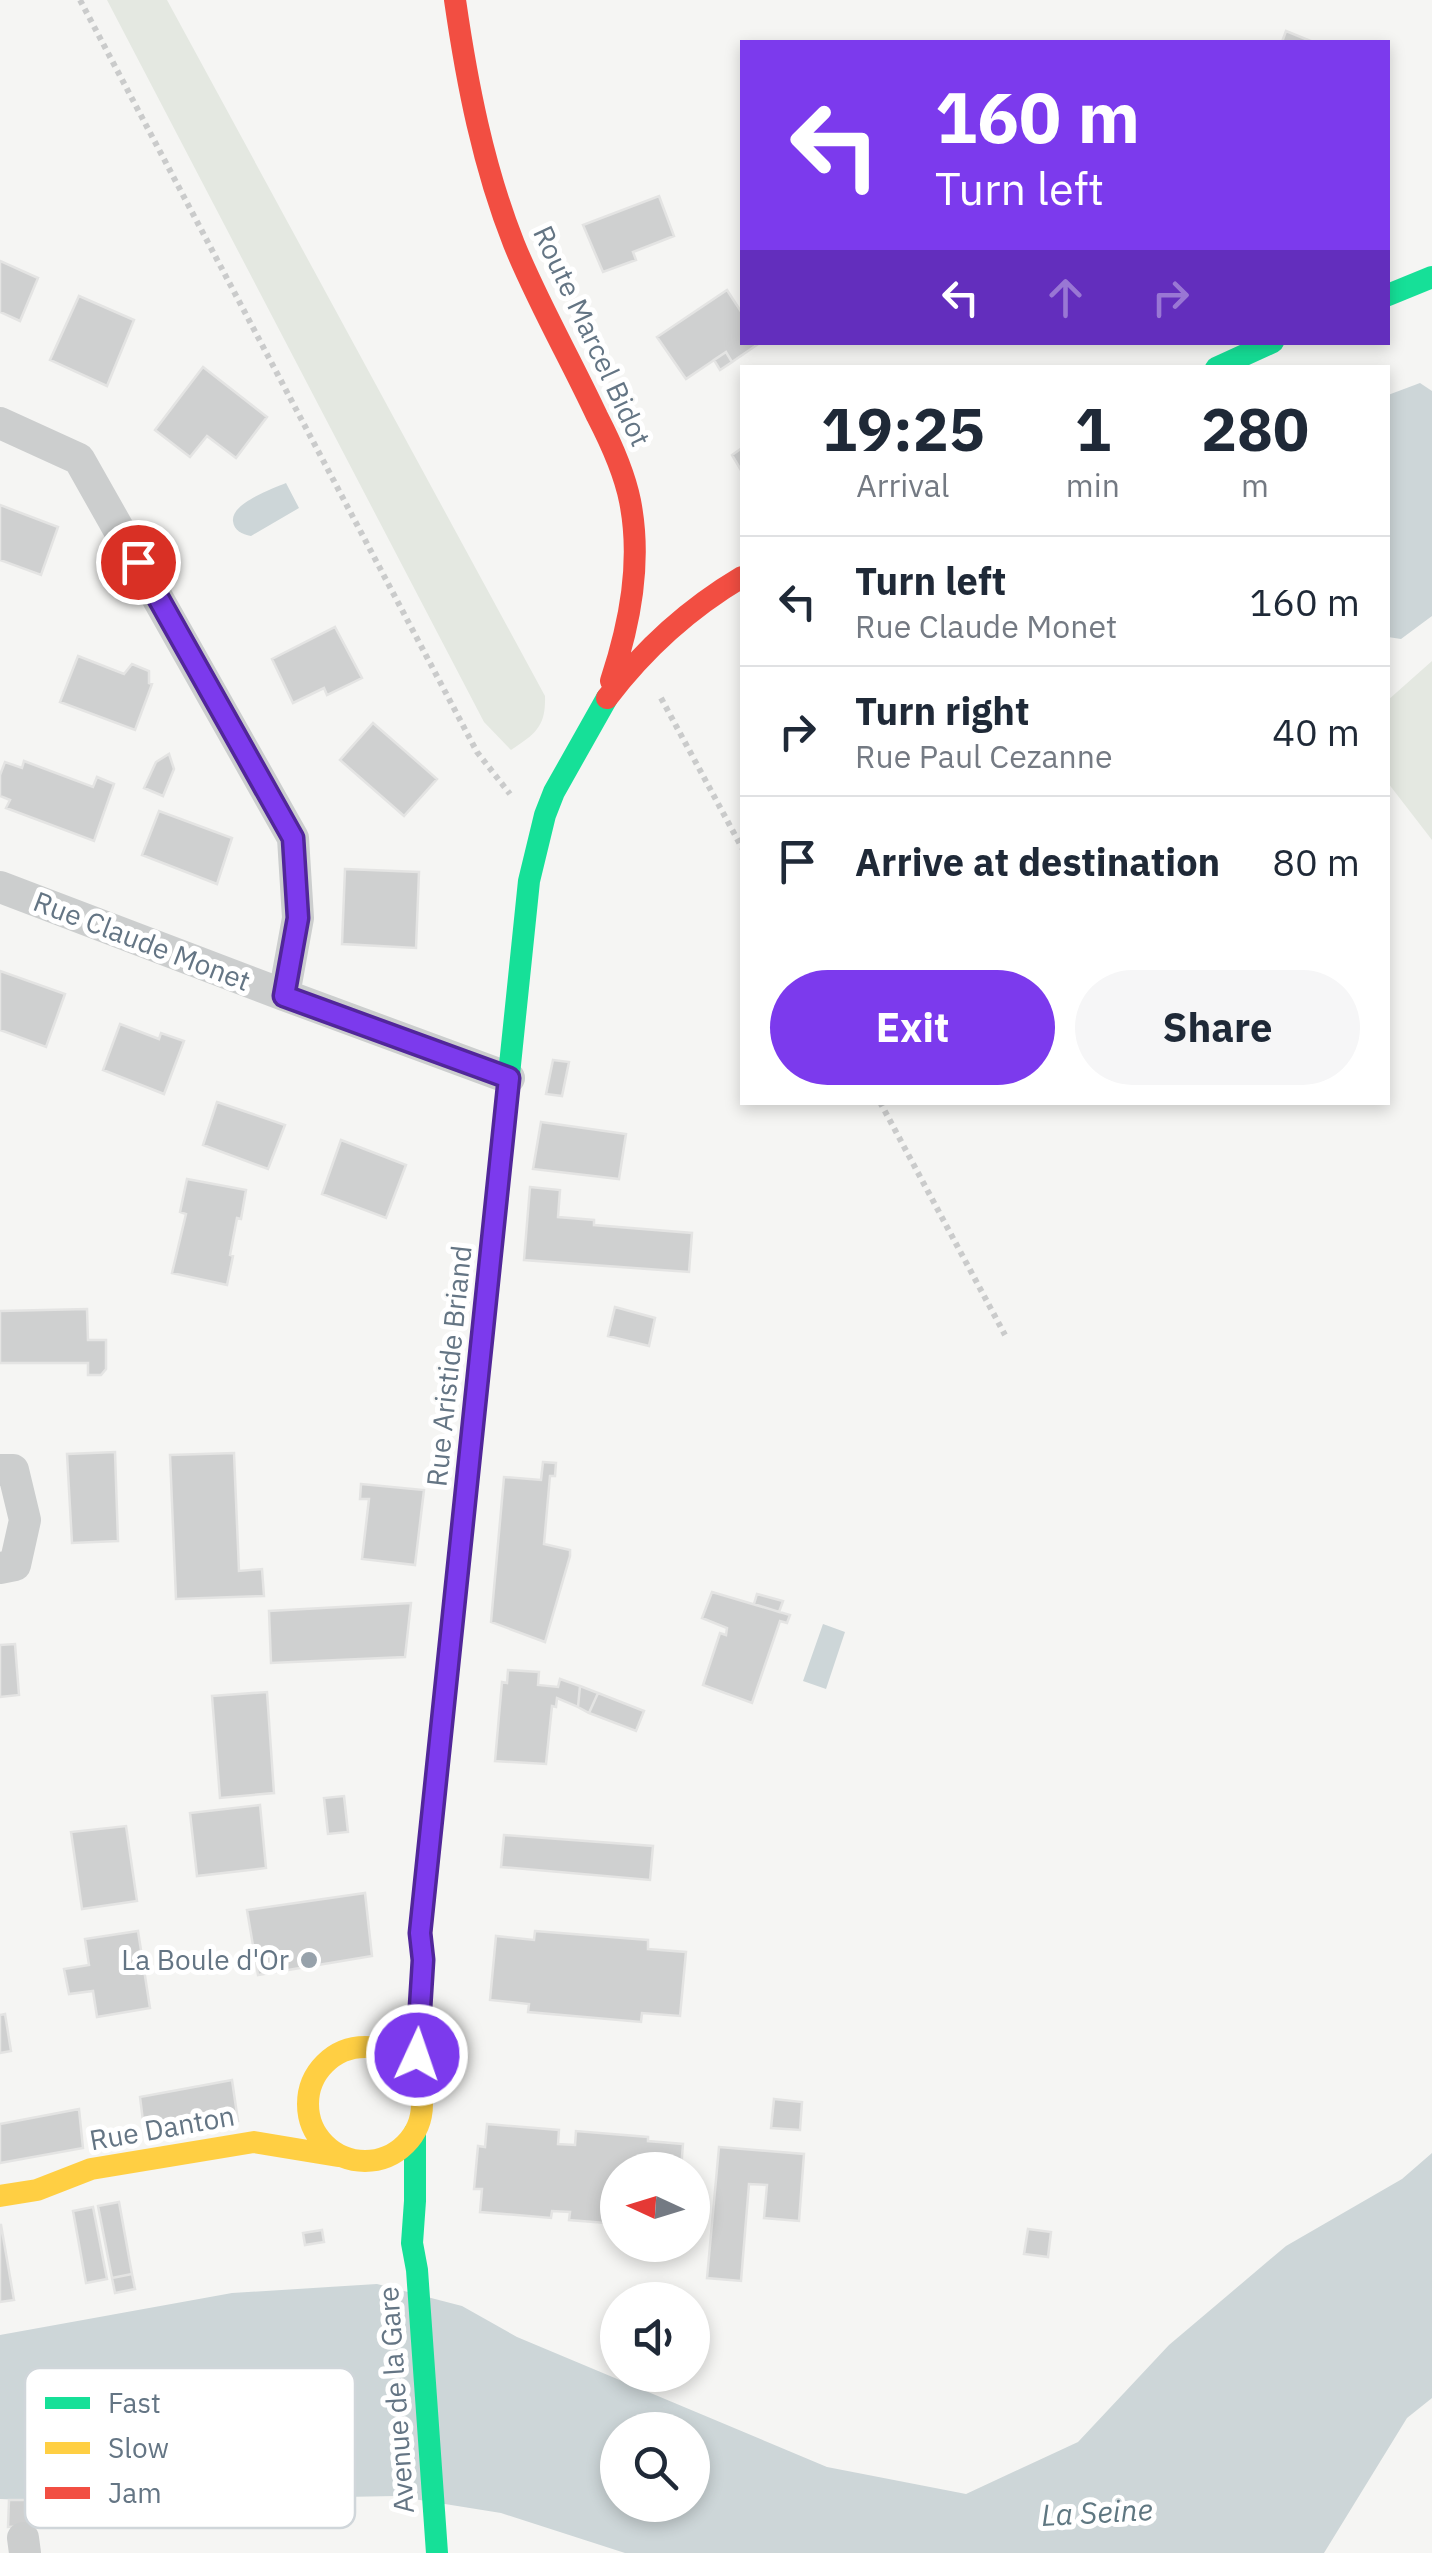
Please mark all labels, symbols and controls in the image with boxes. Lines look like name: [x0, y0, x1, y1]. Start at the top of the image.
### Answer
text: 160 m: [935, 71, 1140, 162]
icon: left: [770, 80, 900, 210]
text: Turn left: [935, 159, 1104, 217]
street label: Route Marcel Bidot: [525, 220, 660, 452]
icon: left: [933, 270, 988, 325]
icon: ahead: [1038, 270, 1093, 325]
icon: right: [1143, 270, 1198, 325]
text: 19:25: [821, 389, 985, 468]
text: 1: [1075, 389, 1111, 468]
text: 280: [1201, 389, 1309, 468]
text: Arrival: [856, 464, 950, 506]
text: min: [1066, 464, 1120, 506]
text: m: [1241, 464, 1269, 506]
pin: [96, 520, 181, 605]
icon: arrive: [111, 535, 166, 590]
text: Turn left: [855, 556, 1006, 605]
icon: left: [770, 574, 825, 629]
text: 160 m: [1249, 577, 1360, 626]
text: Rue Claude Monet: [855, 605, 1117, 647]
text: Turn right: [855, 686, 1030, 735]
icon: right: [770, 704, 825, 759]
text: 40 m: [1272, 707, 1360, 756]
text: Rue Paul Cezanne: [855, 735, 1113, 777]
icon: arrive: [770, 834, 825, 889]
text: Arrive at destination: [855, 837, 1220, 886]
text: 80 m: [1272, 837, 1360, 886]
street label: Rue Claude Monet: [28, 882, 256, 999]
button: Exit: [770, 970, 1055, 1085]
button: Share: [1075, 970, 1360, 1085]
street label: Rue Aristide Briand: [417, 1244, 480, 1488]
place label: La Boule d'Or: [121, 1941, 289, 1978]
marker: La Boule d'Or: [298, 1949, 320, 1971]
position arrow: [365, 2003, 469, 2107]
street label: Rue Danton: [86, 2097, 237, 2158]
north arrow: [600, 2152, 710, 2262]
map controls: [600, 2152, 710, 2522]
button: sound: [600, 2282, 710, 2392]
street label: Avenue de la Gare: [369, 2285, 422, 2515]
legend: [25, 2368, 355, 2528]
text: Fast: [108, 2384, 161, 2421]
button: search: [600, 2412, 710, 2522]
text: Slow: [108, 2429, 169, 2466]
text: Jam: [108, 2474, 162, 2511]
water label: La Seine: [1040, 2489, 1154, 2534]

